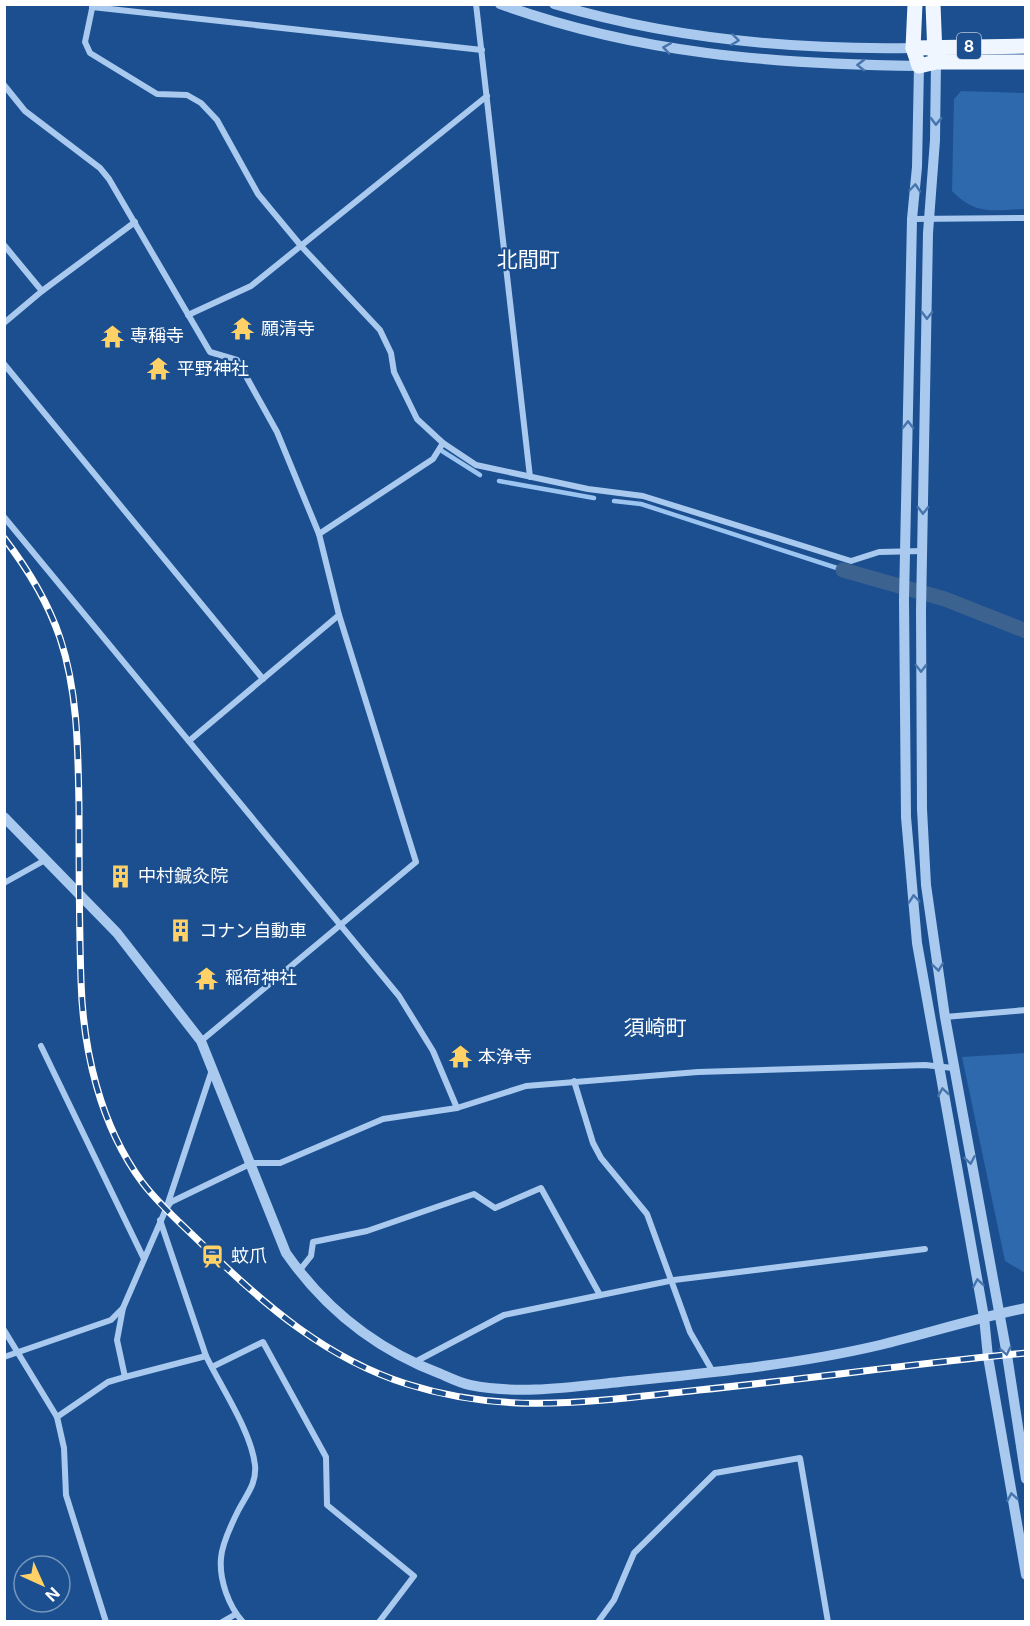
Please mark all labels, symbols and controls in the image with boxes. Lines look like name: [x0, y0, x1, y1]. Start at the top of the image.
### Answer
road number: 8: [957, 33, 981, 59]
one-way arrow: [730, 34, 739, 46]
one-way arrow: [662, 42, 671, 54]
one-way arrow: [856, 59, 865, 71]
one-way arrow: [929, 116, 942, 125]
one-way arrow: [908, 183, 921, 192]
district label: 北間町: [497, 247, 560, 272]
one-way arrow: [920, 311, 933, 320]
temple icon: 願清寺: [230, 316, 256, 342]
place label: 願清寺: [261, 318, 315, 339]
temple icon: 専稱寺: [99, 323, 125, 349]
place label: 専稱寺: [130, 325, 184, 346]
temple icon: 平野神社: [146, 356, 172, 382]
place label: 平野神社: [177, 358, 249, 379]
one-way arrow: [902, 420, 914, 429]
one-way arrow: [917, 506, 929, 515]
one-way arrow: [915, 664, 927, 673]
building icon: 中村鍼灸院: [107, 863, 133, 889]
place label: 中村鍼灸院: [138, 865, 228, 886]
one-way arrow: [907, 894, 920, 903]
building icon: コナン自動車: [168, 918, 194, 944]
place label: コナン自動車: [199, 920, 307, 941]
one-way arrow: [931, 963, 943, 972]
temple icon: 稲荷神社: [194, 965, 220, 991]
place label: 稲荷神社: [225, 967, 297, 988]
district label: 須崎町: [624, 1015, 687, 1040]
temple icon: 本浄寺: [447, 1044, 473, 1070]
place label: 本浄寺: [478, 1046, 532, 1067]
one-way arrow: [937, 1087, 950, 1097]
one-way arrow: [963, 1154, 976, 1164]
station icon: 蚊爪: [200, 1243, 226, 1269]
place label: 蚊爪: [231, 1245, 267, 1266]
one-way arrow: [972, 1279, 985, 1289]
one-way arrow: [999, 1346, 1012, 1356]
one-way arrow: [1006, 1492, 1019, 1502]
north arrow: [12, 1554, 72, 1614]
text: N: [41, 1583, 64, 1606]

